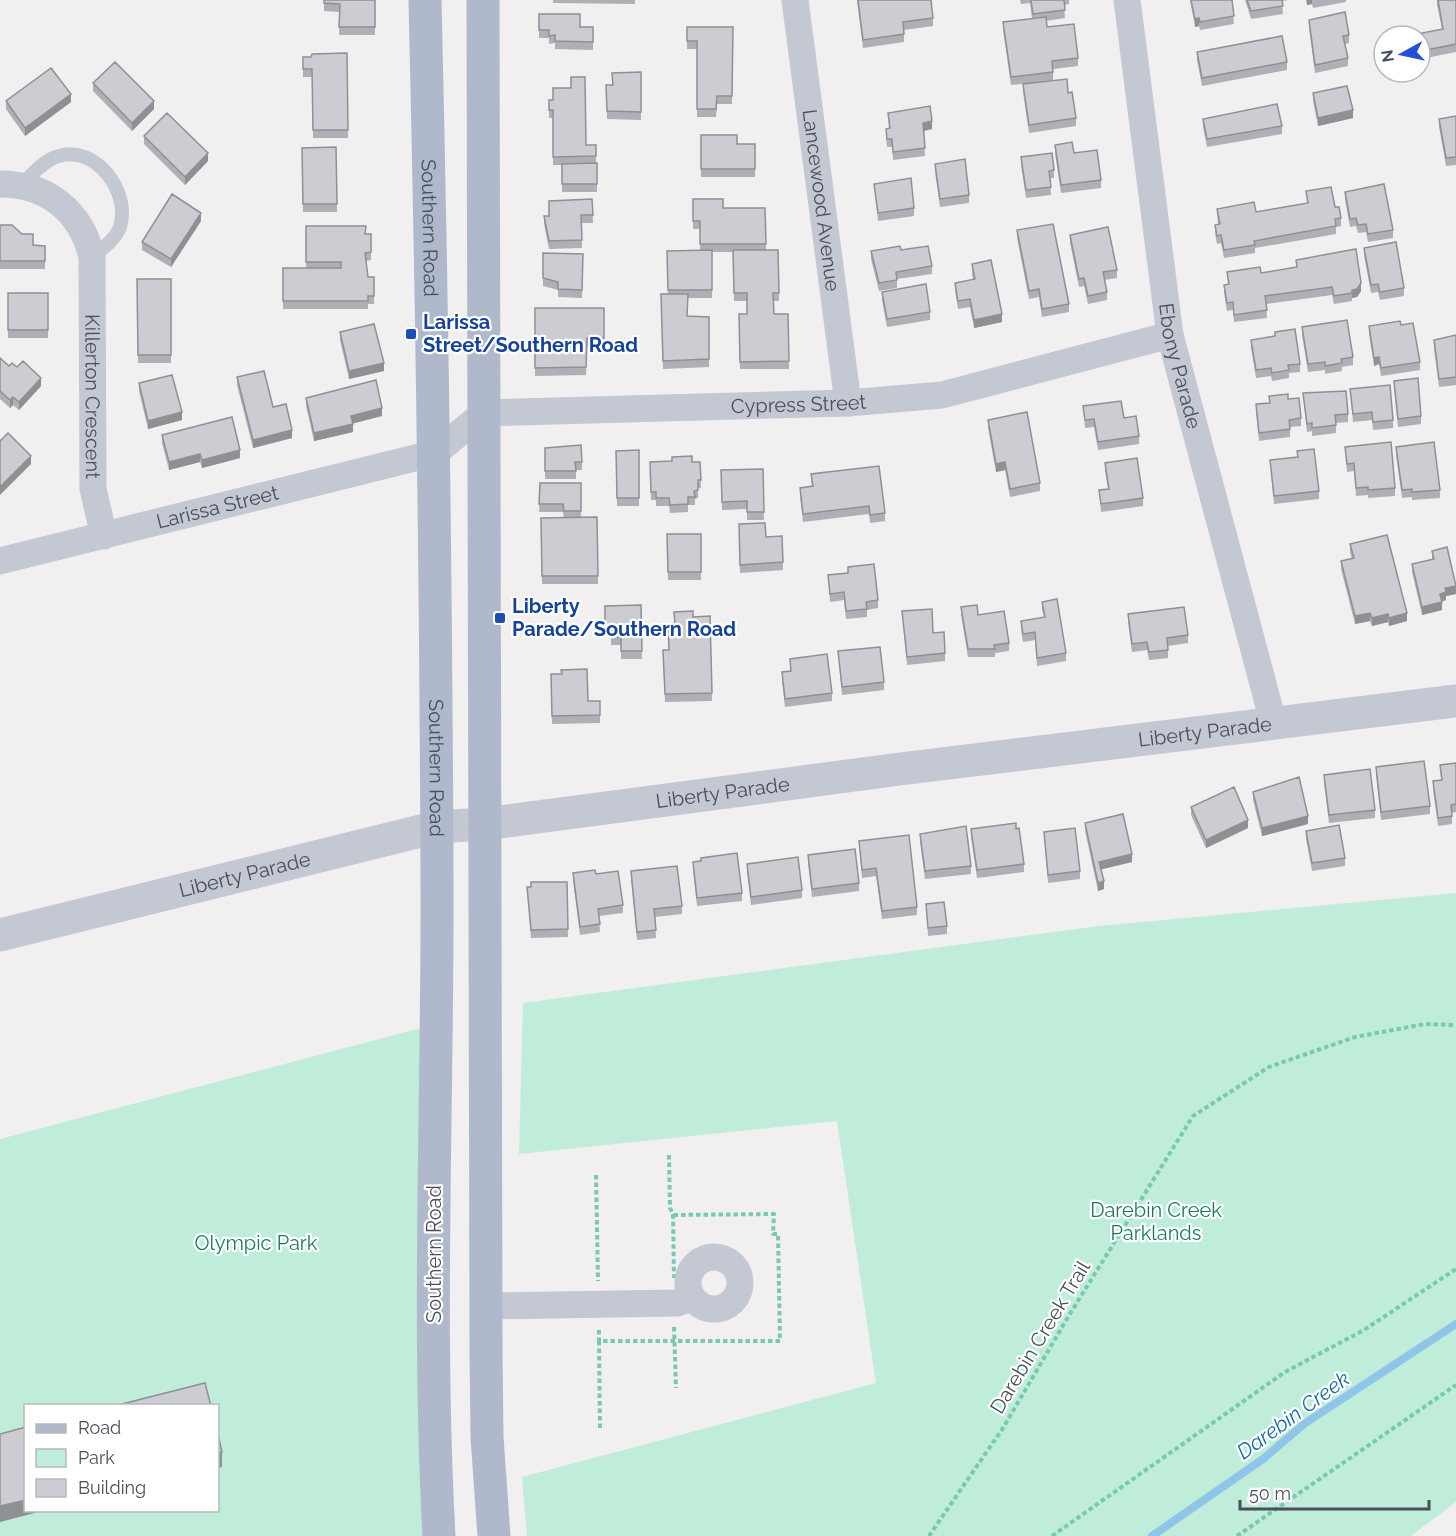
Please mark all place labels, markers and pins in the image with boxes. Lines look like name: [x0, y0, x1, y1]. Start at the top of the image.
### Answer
place label: Larissa Street/Southern Road: [423, 310, 638, 357]
marker: Larissa Street/Southern Road: [404, 327, 418, 341]
place label: Liberty Parade/Southern Road: [512, 594, 736, 641]
marker: Liberty Parade/Southern Road: [493, 611, 507, 625]

